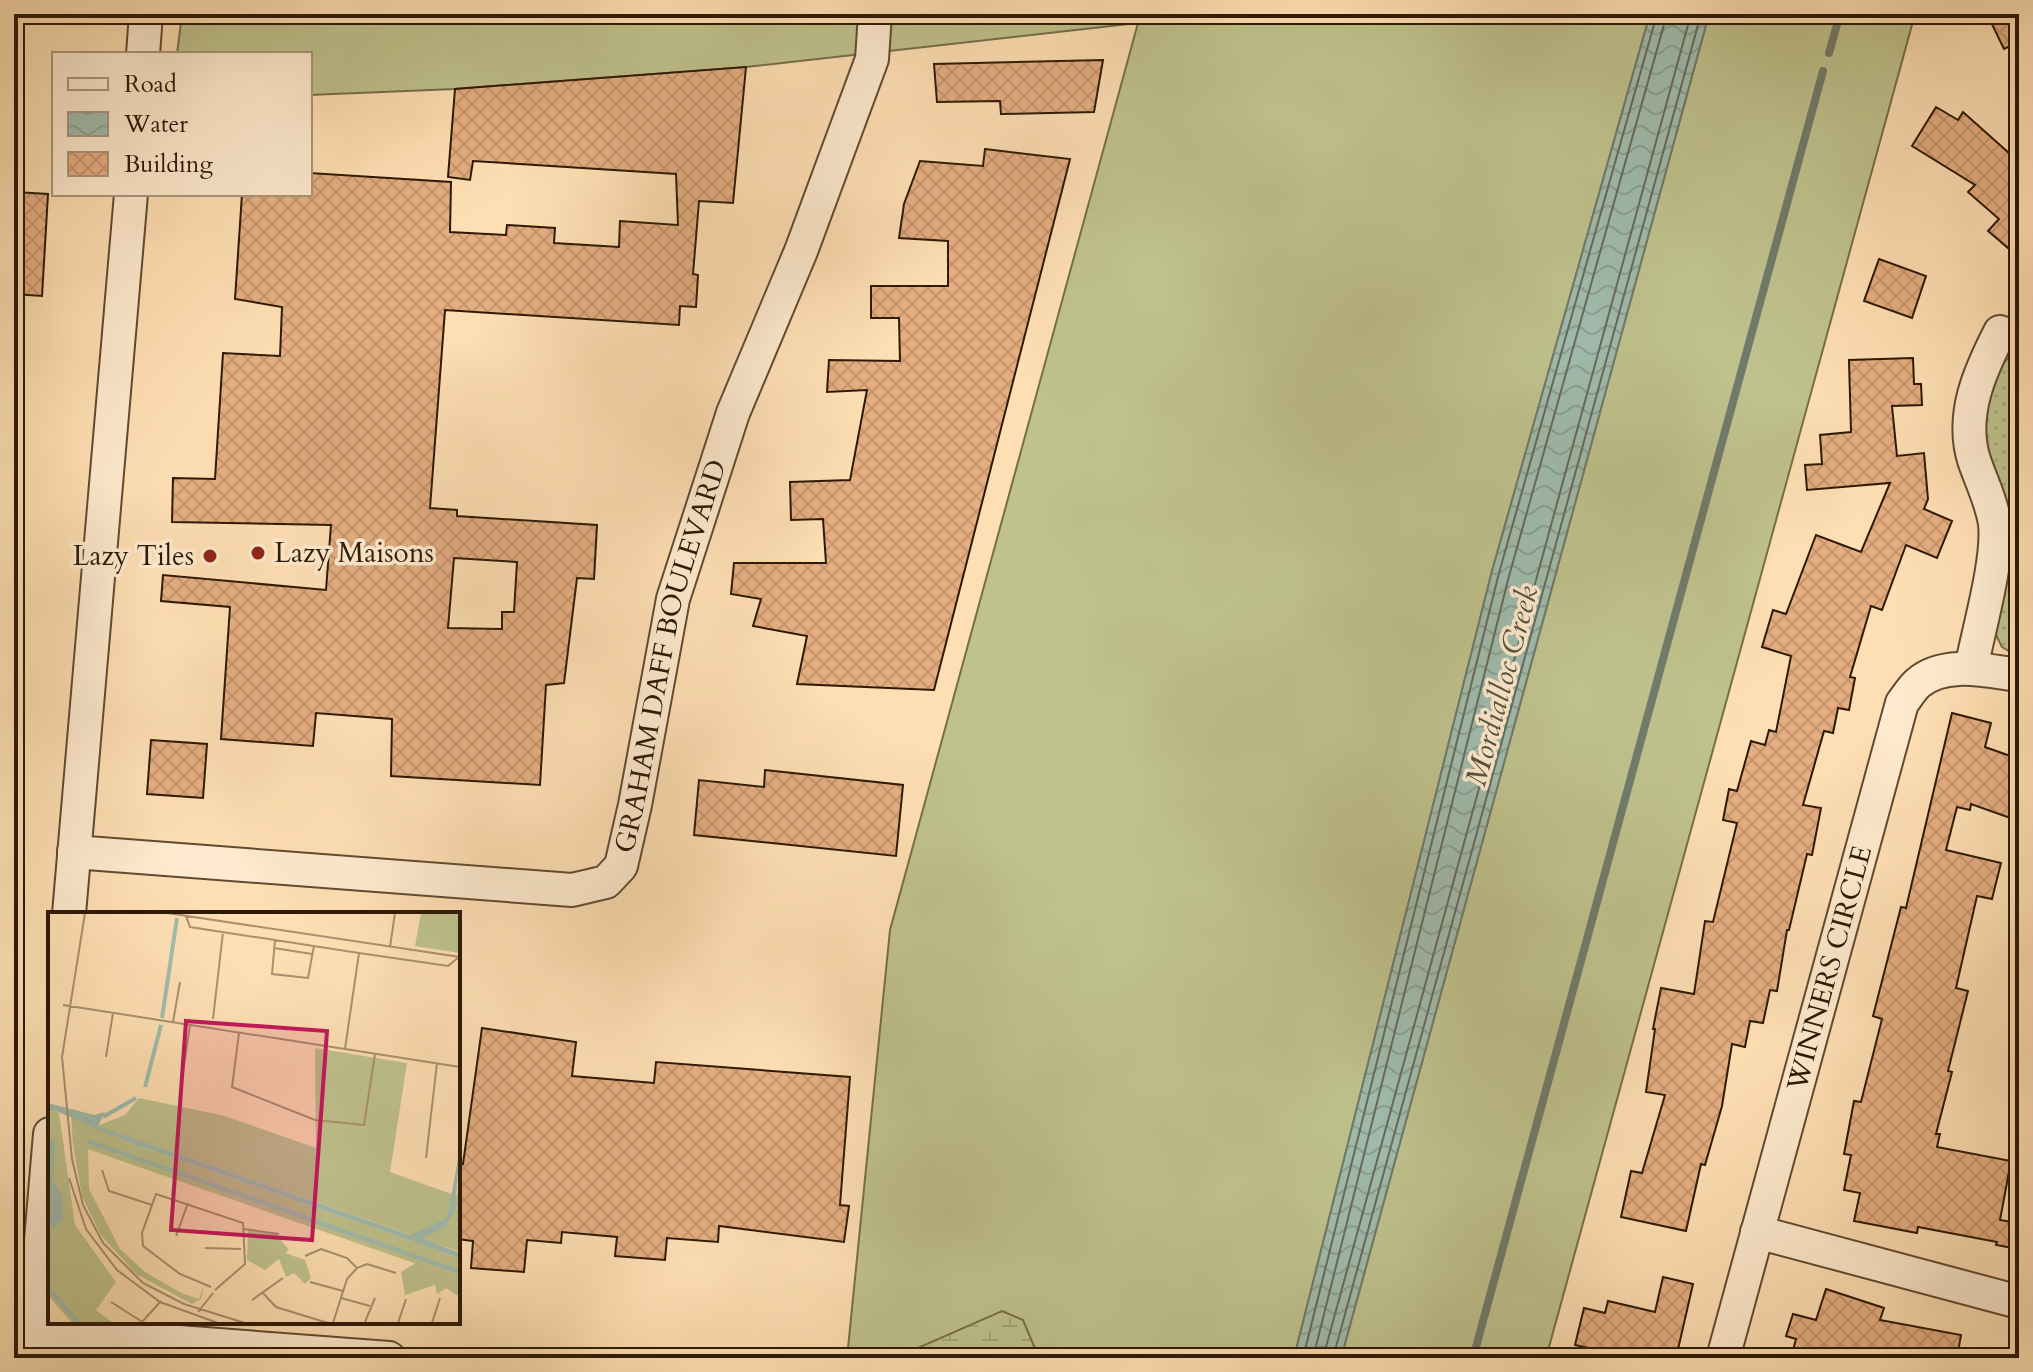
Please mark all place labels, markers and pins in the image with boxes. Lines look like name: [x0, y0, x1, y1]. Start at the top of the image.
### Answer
place label: Lazy Maisons: [274, 534, 434, 572]
place label: Lazy Tiles: [73, 537, 194, 575]
marker: Lazy Maisons: [249, 544, 267, 562]
marker: Lazy Tiles: [201, 547, 219, 565]

